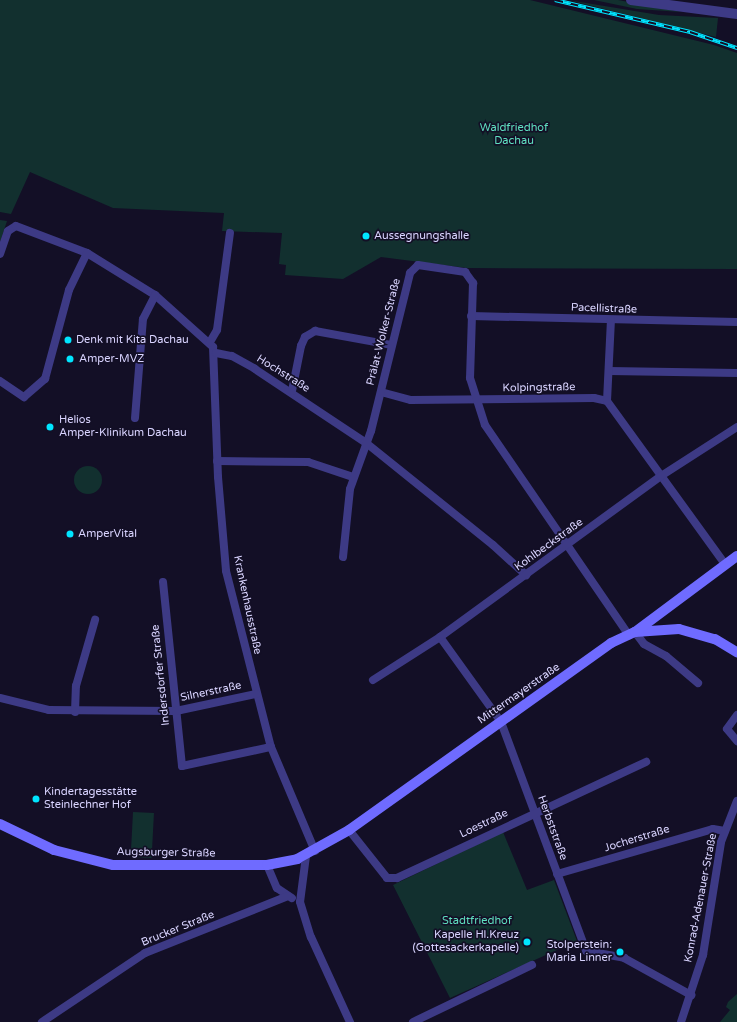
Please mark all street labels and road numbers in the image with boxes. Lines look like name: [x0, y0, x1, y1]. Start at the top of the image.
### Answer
street label: Prälat-Wolker-Straße: [364, 277, 404, 387]
street label: Pacellistraße: [571, 301, 637, 317]
street label: Hochstraße: [254, 352, 312, 396]
street label: Kolpingstraße: [502, 381, 576, 395]
street label: Kohlbeckstraße: [512, 516, 586, 574]
street label: Krankenhausstraße: [230, 554, 264, 656]
street label: Indersdorfer Straße: [149, 624, 173, 726]
street label: Mittermayerstraße: [475, 661, 563, 727]
street label: Silnerstraße: [179, 679, 243, 705]
street label: Herbststraße: [534, 794, 570, 862]
street label: Loestraße: [458, 807, 510, 841]
street label: Jocherstraße: [603, 823, 671, 855]
street label: Konrad-Adenauer-Straße: [682, 832, 720, 964]
street label: Augsburger Straße: [116, 846, 216, 860]
street label: Brucker Straße: [140, 908, 216, 950]

